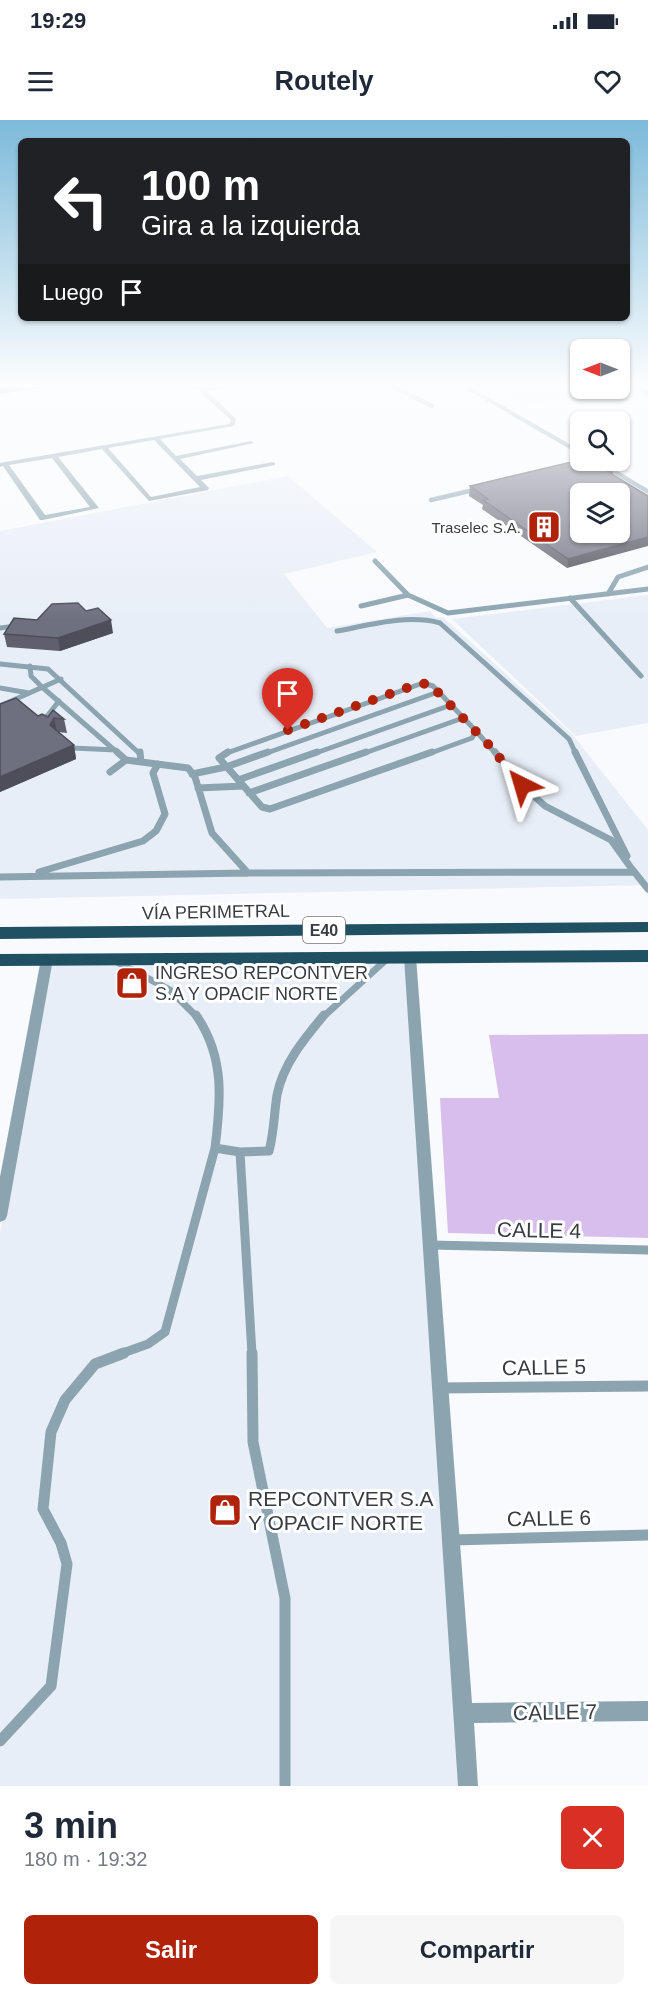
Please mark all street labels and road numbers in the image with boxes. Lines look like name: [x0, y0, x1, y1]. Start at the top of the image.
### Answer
street label: VÍA PERIMETRAL: [142, 901, 290, 923]
road number: E40: [303, 917, 345, 943]
street label: CALLE 4: [497, 1218, 582, 1242]
street label: CALLE 5: [502, 1355, 586, 1379]
street label: CALLE 6: [507, 1506, 591, 1530]
street label: CALLE 7: [513, 1700, 597, 1724]

